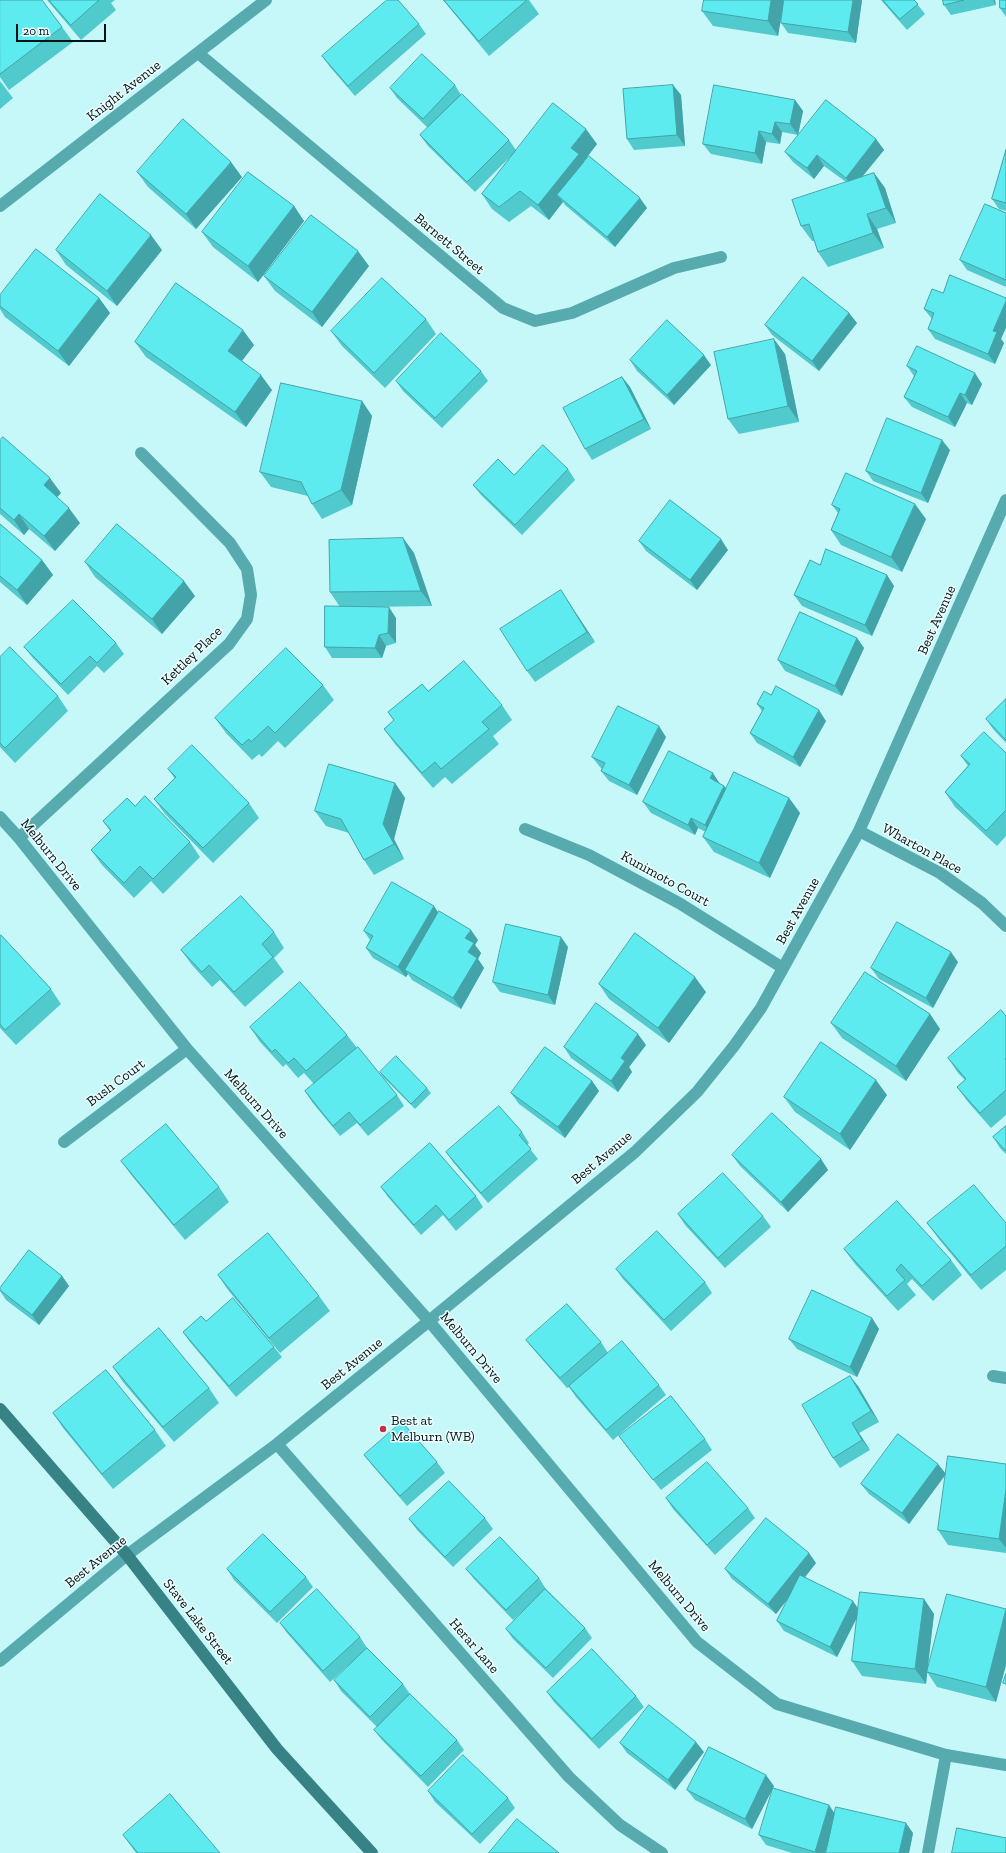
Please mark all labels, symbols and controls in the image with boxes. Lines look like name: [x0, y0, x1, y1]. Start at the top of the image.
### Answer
scale bar: [18, 16, 108, 42]
text: 20 m: [23, 24, 49, 38]
street label: Knight Avenue: [84, 57, 164, 125]
street label: Barnett Street: [411, 210, 487, 278]
street label: Best Avenue: [914, 583, 960, 657]
street label: Kettley Place: [158, 623, 226, 689]
street label: Melburn Drive: [17, 816, 85, 894]
street label: Wharton Place: [879, 820, 965, 878]
street label: Kunimoto Court: [618, 848, 712, 910]
street label: Best Avenue: [773, 875, 823, 947]
street label: Bush Court: [84, 1056, 148, 1110]
street label: Melburn Drive: [220, 1066, 292, 1142]
street label: Best Avenue: [568, 1128, 636, 1188]
street label: Melburn Drive: [436, 1309, 506, 1387]
street label: Best Avenue: [318, 1334, 386, 1394]
place label: Best at Melburn (WB): [391, 1413, 475, 1446]
marker: Best at Melburn (WB): [378, 1424, 388, 1434]
street label: Best Avenue: [62, 1532, 130, 1592]
street label: Melburn Drive: [644, 1557, 714, 1635]
street label: Stave Lake Street: [159, 1576, 237, 1668]
street label: Herar Lane: [446, 1615, 502, 1677]

